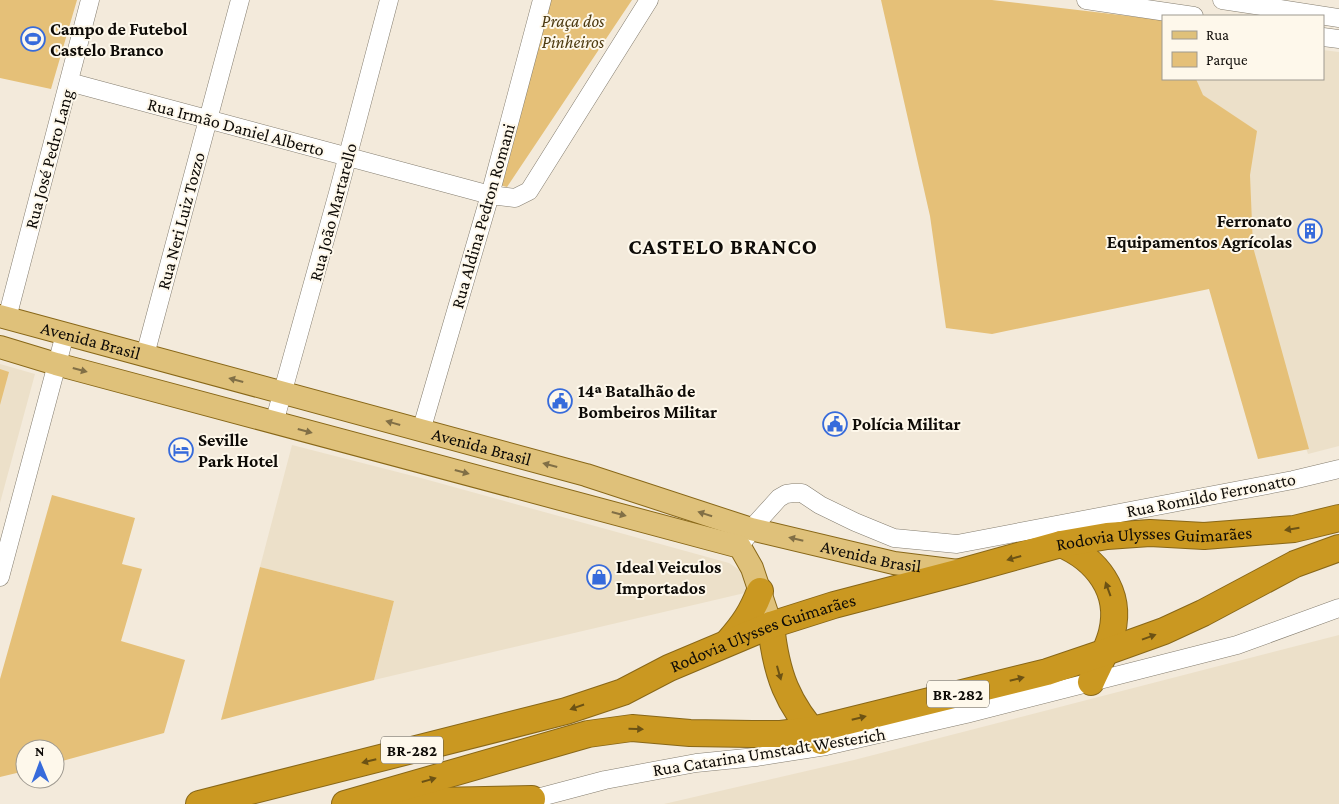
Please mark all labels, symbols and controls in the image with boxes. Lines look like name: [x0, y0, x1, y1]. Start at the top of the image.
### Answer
park label: Praça dos Pinheiros: [541, 11, 605, 52]
legend: [1162, 15, 1324, 80]
place label: Campo de Futebol Castelo Branco: [50, 19, 188, 60]
sports icon: Campo de Futebol Castelo Branco: [20, 26, 46, 52]
text: Rua: [1206, 27, 1229, 43]
text: Parque: [1206, 52, 1248, 69]
street label: Rua José Pedro Lang: [21, 87, 77, 231]
street label: Rua Irmão Daniel Alberto: [146, 94, 327, 160]
street label: Rua Aldina Pedron Romani: [447, 121, 519, 311]
street label: Rua João Martarello: [305, 141, 361, 283]
street label: Rua Neri Luiz Tozzo: [153, 150, 209, 292]
place label: Ferronato Equipamentos Agrícolas: [1107, 211, 1292, 252]
building icon: Ferronato Equipamentos Agrícolas: [1297, 218, 1323, 244]
district label: CASTELO BRANCO: [628, 234, 818, 259]
street label: Avenida Brasil: [39, 318, 143, 364]
one-way arrow: [73, 367, 88, 375]
one-way arrow: [229, 375, 244, 383]
place label: 14ª Batalhão de Bombeiros Militar: [578, 381, 717, 422]
public building icon: 14ª Batalhão de Bombeiros Militar: [547, 388, 573, 414]
public building icon: Polícia Militar: [822, 411, 848, 437]
place label: Polícia Militar: [852, 414, 961, 434]
one-way arrow: [385, 419, 400, 427]
street label: Avenida Brasil: [430, 424, 534, 470]
one-way arrow: [297, 427, 312, 435]
place label: Seville Park Hotel: [198, 430, 278, 471]
hotel icon: Seville Park Hotel: [168, 437, 194, 463]
one-way arrow: [542, 461, 557, 469]
one-way arrow: [454, 468, 470, 476]
street label: Rua Romildo Ferronatto: [1125, 469, 1297, 521]
one-way arrow: [697, 509, 712, 517]
one-way arrow: [611, 511, 626, 519]
street label: Rodovia Ulysses Guimarães: [1055, 522, 1253, 555]
one-way arrow: [1283, 525, 1299, 533]
one-way arrow: [789, 535, 804, 543]
street label: Avenida Brasil: [819, 536, 923, 576]
one-way arrow: [1006, 554, 1021, 562]
place label: Ideal Veiculos Importados: [616, 557, 721, 598]
shop icon: Ideal Veiculos Importados: [586, 564, 612, 590]
one-way arrow: [1104, 581, 1112, 596]
street label: Rodovia Ulysses Guimarães: [667, 590, 858, 676]
one-way arrow: [1142, 633, 1157, 641]
one-way arrow: [776, 665, 784, 680]
one-way arrow: [1009, 675, 1024, 683]
road number: BR-282: [927, 681, 989, 708]
one-way arrow: [569, 704, 584, 711]
one-way arrow: [852, 714, 867, 722]
street label: Rua Catarina Umstadt Westerich: [651, 724, 887, 780]
one-way arrow: [629, 725, 645, 733]
road number: BR-282: [381, 736, 443, 764]
north arrow: [15, 739, 65, 789]
text: N: [35, 743, 45, 759]
one-way arrow: [361, 757, 376, 765]
one-way arrow: [422, 775, 437, 783]

